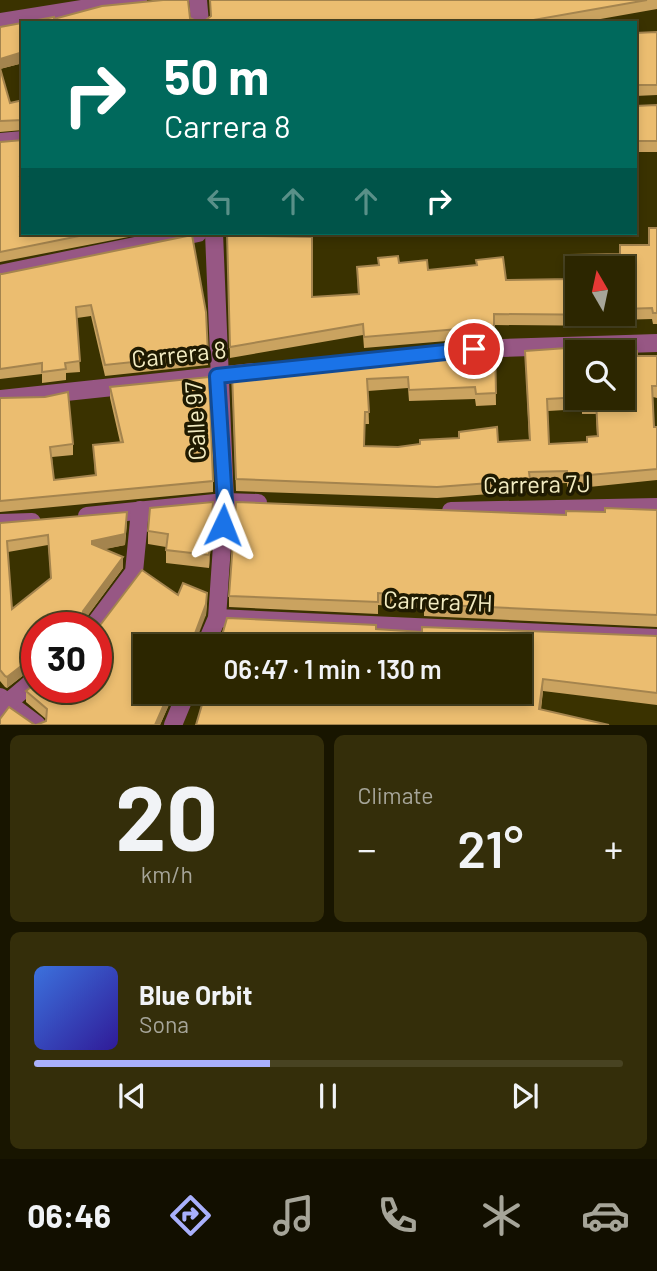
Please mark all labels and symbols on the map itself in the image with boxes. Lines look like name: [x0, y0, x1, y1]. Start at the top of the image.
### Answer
north arrow: [565, 256, 635, 326]
pin: [444, 319, 504, 379]
street label: Carrera 8: [130, 334, 228, 373]
street label: Calle 97: [178, 381, 211, 461]
street label: Carrera 7J: [483, 468, 591, 499]
position arrow: [186, 488, 260, 562]
street label: Carrera 7H: [383, 584, 493, 617]
speed limit sign: 30: [21, 612, 112, 703]

